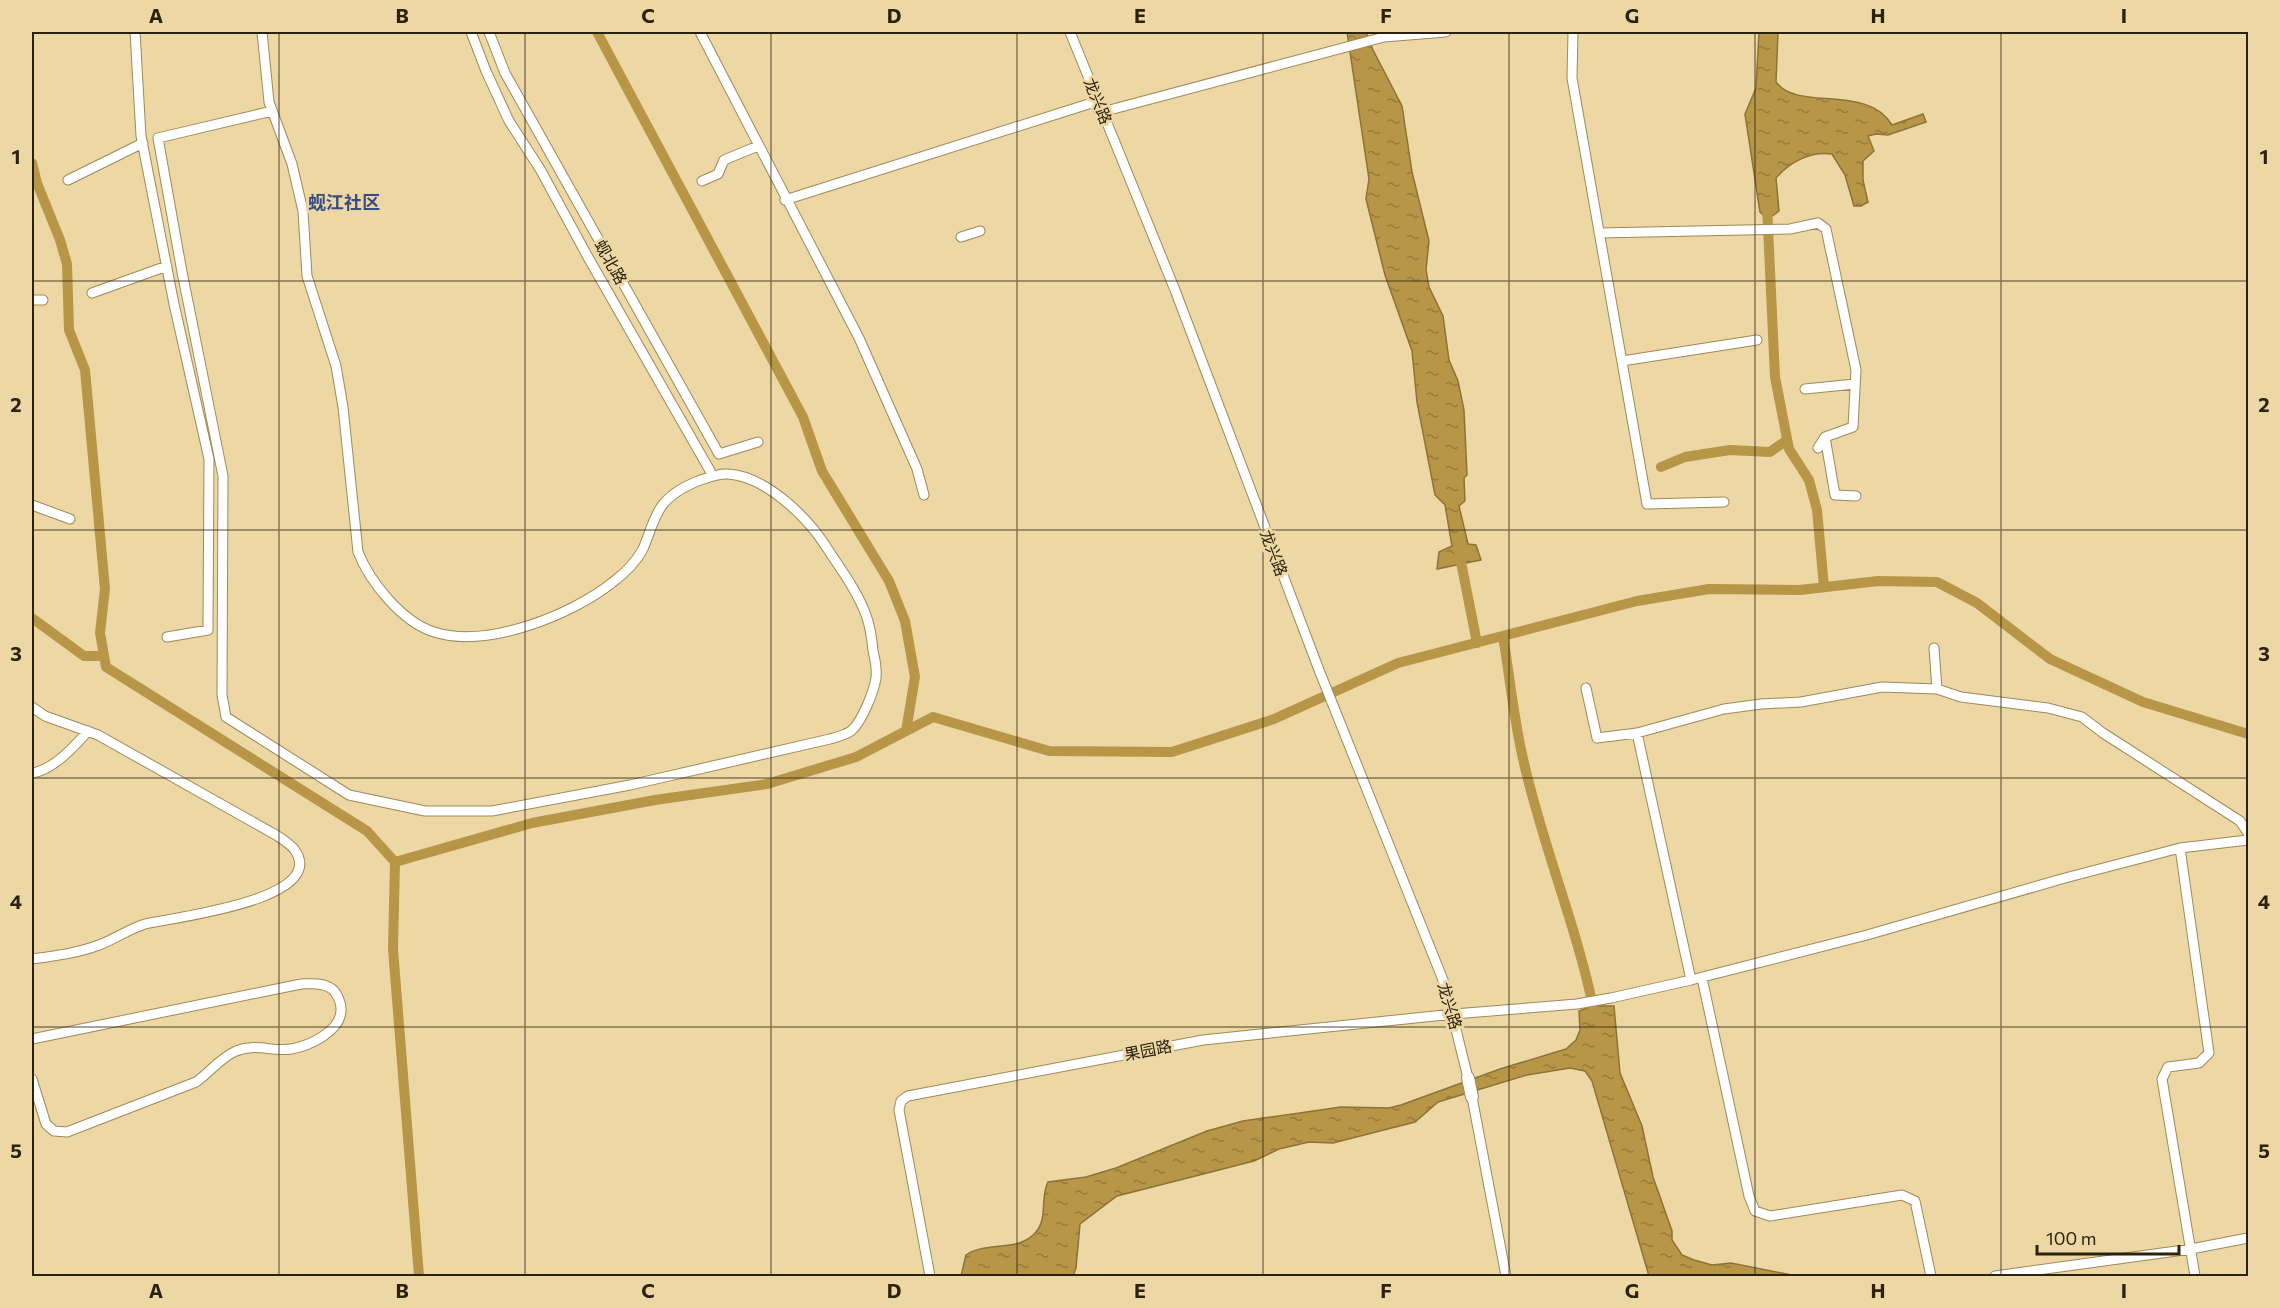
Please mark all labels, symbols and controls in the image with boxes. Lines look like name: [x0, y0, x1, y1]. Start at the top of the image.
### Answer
text: A: [149, 3, 163, 27]
text: B: [395, 3, 409, 27]
text: C: [641, 3, 655, 27]
text: D: [887, 3, 901, 27]
text: E: [1134, 3, 1146, 27]
text: F: [1380, 3, 1392, 27]
text: G: [1625, 3, 1639, 27]
text: H: [1871, 3, 1886, 27]
text: I: [2121, 3, 2127, 27]
street label: 龙兴路: [1081, 75, 1116, 127]
text: 1: [11, 144, 21, 168]
text: 1: [2259, 144, 2269, 168]
district label: 蚬江社区: [308, 191, 380, 213]
street label: 蚬北路: [591, 236, 631, 287]
text: 2: [10, 392, 22, 416]
text: 2: [2258, 392, 2270, 416]
street label: 龙兴路: [1257, 527, 1292, 579]
text: 3: [10, 641, 22, 665]
text: 3: [2258, 641, 2270, 665]
text: 4: [10, 889, 22, 913]
text: 4: [2258, 889, 2270, 913]
street label: 龙兴路: [1435, 980, 1466, 1032]
street label: 果园路: [1123, 1036, 1173, 1063]
text: 5: [10, 1138, 22, 1162]
text: 5: [2258, 1138, 2270, 1162]
scale bar: [2037, 1218, 2180, 1256]
text: 100 m: [2046, 1227, 2096, 1249]
text: A: [149, 1278, 163, 1302]
text: B: [395, 1278, 409, 1302]
text: C: [641, 1278, 655, 1302]
text: D: [887, 1278, 901, 1302]
text: E: [1134, 1278, 1146, 1302]
text: F: [1380, 1278, 1392, 1302]
text: G: [1625, 1278, 1639, 1302]
text: H: [1871, 1278, 1886, 1302]
text: I: [2121, 1278, 2127, 1302]

